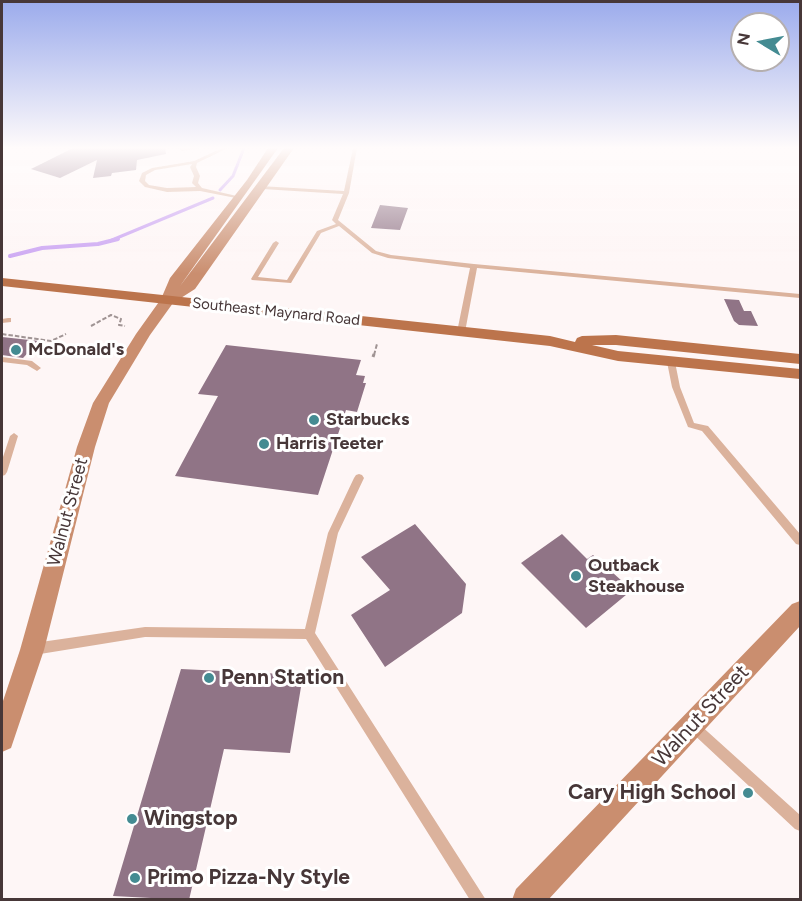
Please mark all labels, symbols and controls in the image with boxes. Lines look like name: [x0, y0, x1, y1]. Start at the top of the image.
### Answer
north arrow: [730, 12, 790, 72]
text: N: [733, 31, 754, 47]
street label: Southeast Maynard Road: [191, 294, 361, 330]
place label: McDonald's: [28, 339, 124, 361]
marker: McDonald's: [9, 343, 23, 357]
place label: Starbucks: [326, 409, 409, 431]
marker: Starbucks: [307, 413, 321, 427]
place label: Harris Teeter: [276, 433, 383, 455]
marker: Harris Teeter: [257, 437, 271, 451]
street label: Walnut Street: [43, 455, 93, 569]
place label: Outback Steakhouse: [588, 555, 685, 598]
marker: Outback Steakhouse: [569, 569, 583, 583]
street label: Walnut Street: [647, 660, 755, 772]
place label: Penn Station: [221, 665, 344, 691]
marker: Penn Station: [202, 671, 216, 685]
place label: Cary High School: [568, 780, 736, 806]
marker: Cary High School: [741, 786, 755, 800]
place label: Wingstop: [144, 806, 238, 832]
marker: Wingstop: [125, 812, 139, 826]
place label: Primo Pizza-Ny Style: [147, 865, 350, 891]
marker: Primo Pizza-Ny Style: [128, 871, 142, 885]

